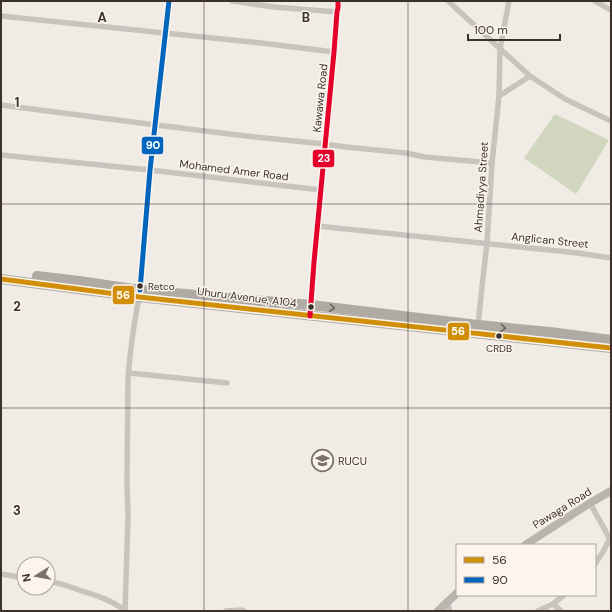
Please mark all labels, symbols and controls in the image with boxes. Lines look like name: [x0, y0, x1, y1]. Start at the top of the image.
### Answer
text: A: [97, 9, 107, 26]
text: B: [302, 9, 310, 26]
scale bar: [468, 16, 560, 42]
text: 100 m: [474, 22, 508, 38]
street label: Kawawa Road: [309, 63, 331, 133]
text: 1: [15, 94, 19, 111]
line badge: 90: [141, 136, 164, 155]
text: 90: [146, 138, 161, 152]
street label: Ahmadiyya Street: [471, 141, 491, 233]
line badge: 23: [312, 149, 335, 168]
text: 23: [318, 151, 330, 165]
street label: Mohamed Amer Road: [179, 156, 289, 184]
street label: Anglican Street: [511, 229, 589, 251]
place label: Retco: [148, 280, 175, 293]
marker: Retco: [135, 281, 145, 291]
street label: Uhuru Avenue, A104: [196, 284, 298, 310]
line badge: 56: [112, 285, 135, 305]
text: 56: [116, 288, 130, 302]
text: 2: [13, 298, 21, 315]
unlabelled marker: [306, 302, 316, 312]
one-way arrow: [329, 303, 335, 312]
line badge: 56: [447, 322, 470, 341]
one-way arrow: [500, 323, 506, 332]
text: 56: [451, 324, 465, 338]
marker: CRDB: [494, 331, 504, 341]
place label: CRDB: [486, 342, 512, 355]
school or university icon: RUCU: [309, 448, 335, 474]
place label: RUCU: [338, 454, 367, 468]
street label: Pawaga Road: [530, 484, 594, 532]
text: 3: [13, 502, 21, 519]
legend: [456, 544, 596, 596]
text: 56: [492, 552, 507, 568]
north arrow: [16, 556, 56, 596]
text: 90: [492, 572, 508, 588]
text: N: [19, 573, 34, 583]

